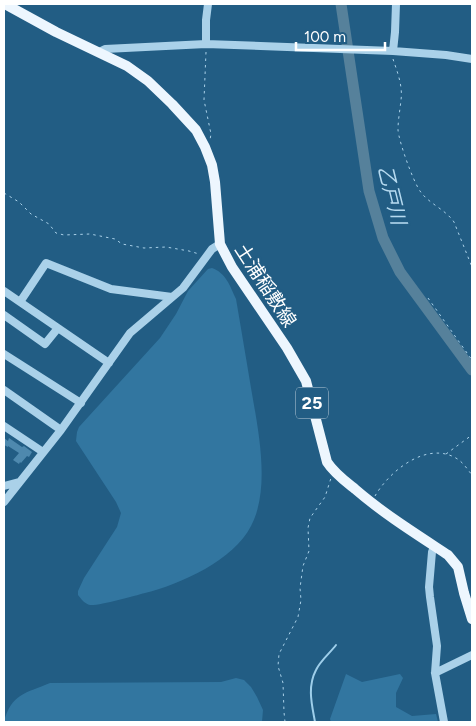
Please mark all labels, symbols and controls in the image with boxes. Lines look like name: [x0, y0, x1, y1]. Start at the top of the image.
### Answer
scale bar: [296, 20, 385, 52]
text: 100 m: [304, 28, 346, 46]
water label: 乙戸川: [373, 163, 411, 229]
street label: 土浦稲敷線: [230, 239, 301, 331]
road number: 25: [296, 388, 328, 418]

